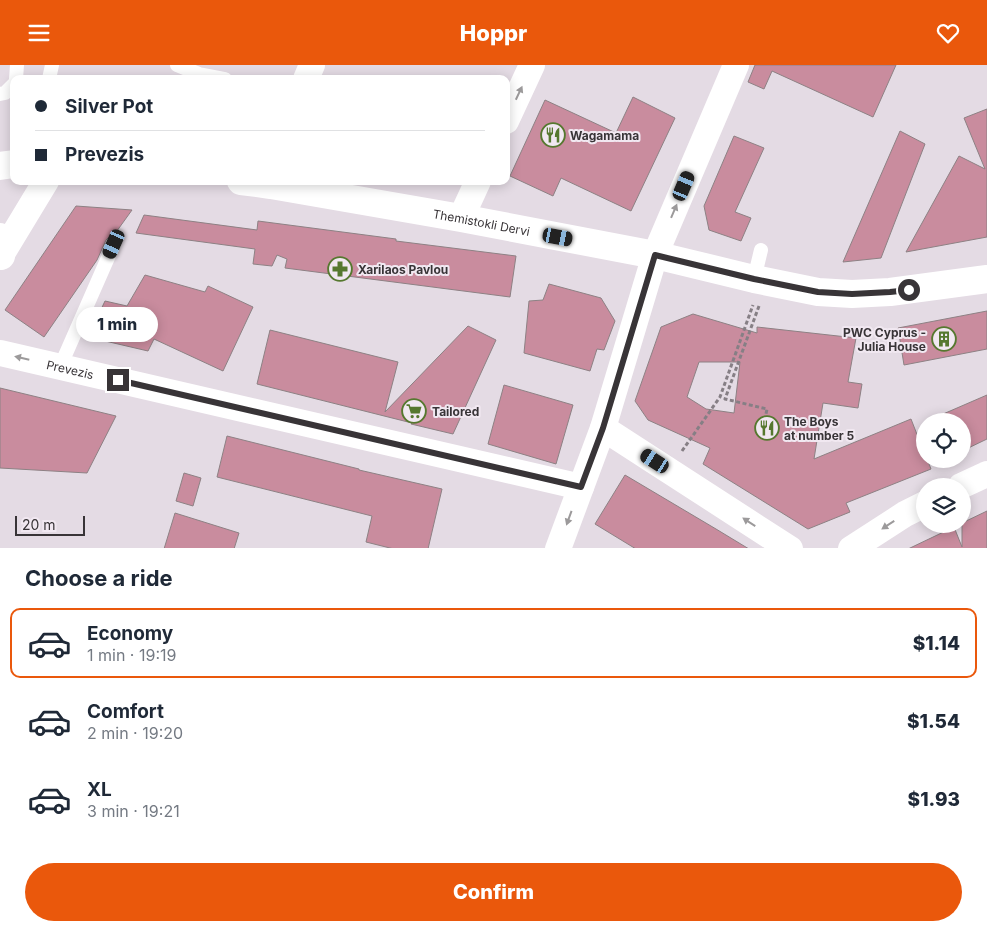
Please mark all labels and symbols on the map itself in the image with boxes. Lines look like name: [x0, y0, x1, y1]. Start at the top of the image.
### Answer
one-way arrow: [515, 86, 523, 100]
restaurant icon: Wagamama: [540, 122, 566, 148]
place label: Wagamama: [570, 128, 639, 143]
car: [671, 169, 696, 203]
one-way arrow: [670, 203, 678, 218]
street label: Themistokli Dervi: [432, 206, 531, 239]
car: [101, 227, 126, 261]
car: [541, 227, 574, 247]
pharmacy icon: Xarilaos Pavlou: [327, 256, 353, 282]
place label: Xarilaos Pavlou: [358, 262, 448, 277]
route start: [898, 279, 920, 301]
callout: 1 min: [77, 307, 159, 343]
place label: PWC Cyprus - Julia House: [843, 325, 926, 354]
building icon: PWC Cyprus - Julia House: [931, 326, 957, 352]
one-way arrow: [14, 354, 29, 362]
street label: Prevezis: [45, 356, 95, 382]
route end: [107, 369, 129, 391]
supermarket icon: Tailored: [401, 398, 427, 424]
place label: Tailored: [432, 404, 479, 419]
place label: The Boys at number 5: [784, 414, 855, 443]
restaurant icon: The Boys at number 5: [754, 415, 780, 441]
car: [638, 447, 671, 475]
one-way arrow: [565, 510, 572, 525]
scale bar: [15, 513, 85, 537]
one-way arrow: [743, 517, 756, 527]
one-way arrow: [881, 520, 894, 530]

